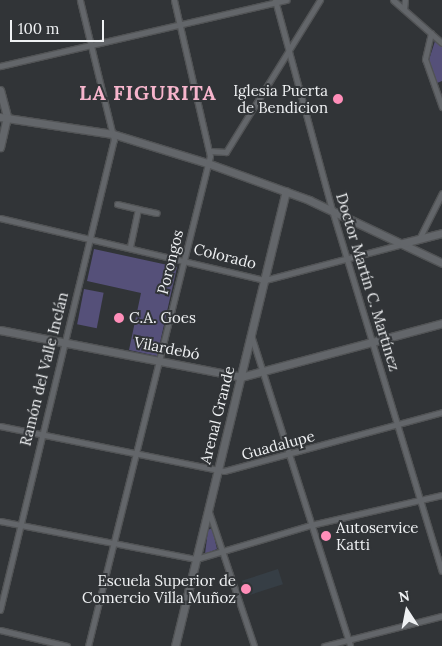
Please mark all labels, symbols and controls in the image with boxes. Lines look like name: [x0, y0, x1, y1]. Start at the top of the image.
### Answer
scale bar: [12, 10, 106, 42]
text: 100 m: [18, 19, 59, 38]
district label: LA FIGURITA: [78, 80, 218, 104]
place label: Iglesia Puerta de Bendicion: [233, 81, 328, 116]
marker: Iglesia Puerta de Bendicion: [332, 93, 344, 105]
street label: Doctor Martín C. Martínez: [332, 191, 404, 373]
street label: Porongos: [153, 228, 187, 296]
street label: Colorado: [192, 240, 258, 272]
street label: Ramón del Valle Inclán: [16, 290, 72, 448]
place label: C.A. Goes: [129, 309, 196, 327]
marker: C.A. Goes: [113, 312, 125, 324]
street label: Vilardebó: [133, 333, 201, 363]
street label: Arenal Grande: [196, 364, 238, 466]
street label: Guadalupe: [239, 427, 317, 463]
place label: Autoservice Katti: [336, 518, 418, 553]
marker: Autoservice Katti: [320, 530, 332, 542]
place label: Escuela Superior de Comercio Villa Muñoz: [82, 571, 236, 606]
marker: Escuela Superior de Comercio Villa Muñoz: [240, 583, 252, 595]
north arrow: [382, 586, 432, 636]
text: N: [397, 586, 411, 606]

